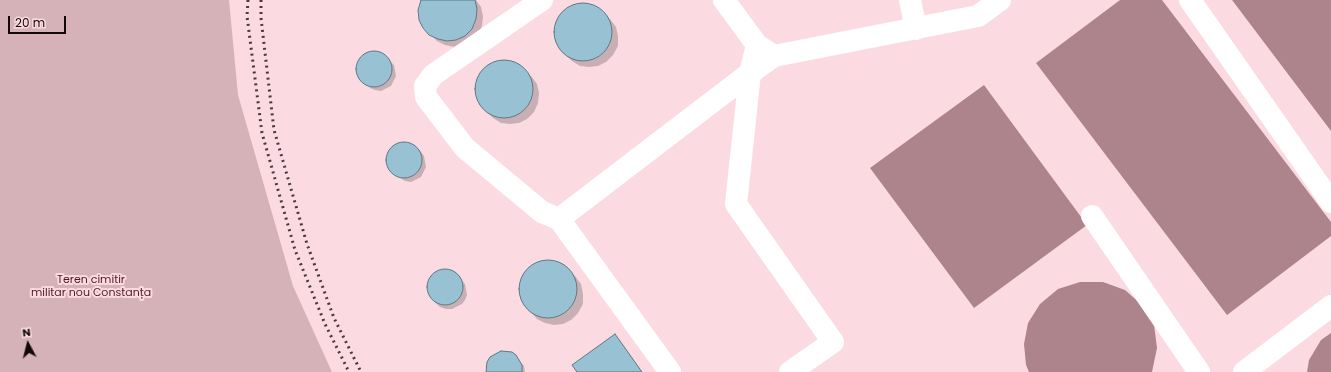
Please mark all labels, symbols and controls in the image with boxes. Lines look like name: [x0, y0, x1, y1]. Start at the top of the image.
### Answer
scale bar: [10, 8, 68, 34]
text: 20 m: [15, 14, 45, 31]
park label: Teren cimitir militar nou Constanța: [31, 273, 151, 299]
north arrow: [8, 324, 48, 364]
text: N: [21, 324, 32, 341]

